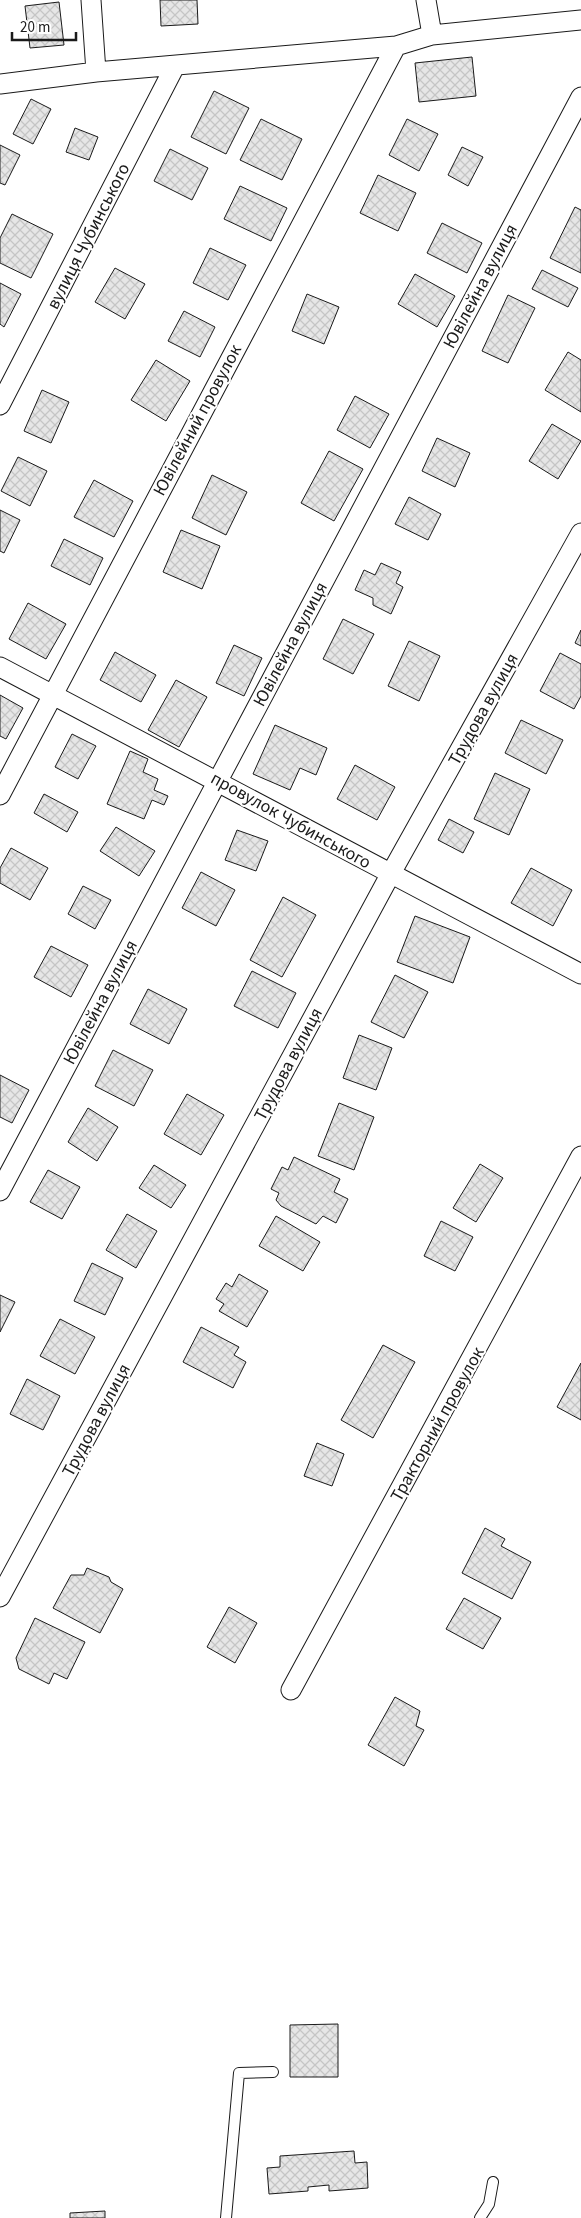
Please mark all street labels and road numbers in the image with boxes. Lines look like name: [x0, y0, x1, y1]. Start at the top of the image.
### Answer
street label: вулиця Чубинського: [41, 159, 136, 314]
street label: Ювілейна вулиця: [437, 220, 524, 353]
street label: Ювілейний провулок: [147, 340, 248, 500]
street label: Ювілейна вулиця: [247, 578, 334, 711]
street label: Трудова вулиця: [442, 649, 525, 770]
street label: провулок Чубинського: [206, 766, 375, 875]
street label: Ювілейна вулиця: [57, 936, 144, 1069]
street label: Трудова вулиця: [248, 1003, 329, 1125]
street label: Тракторний провулок: [384, 1342, 490, 1506]
street label: Трудова вулиця: [56, 1359, 137, 1481]

